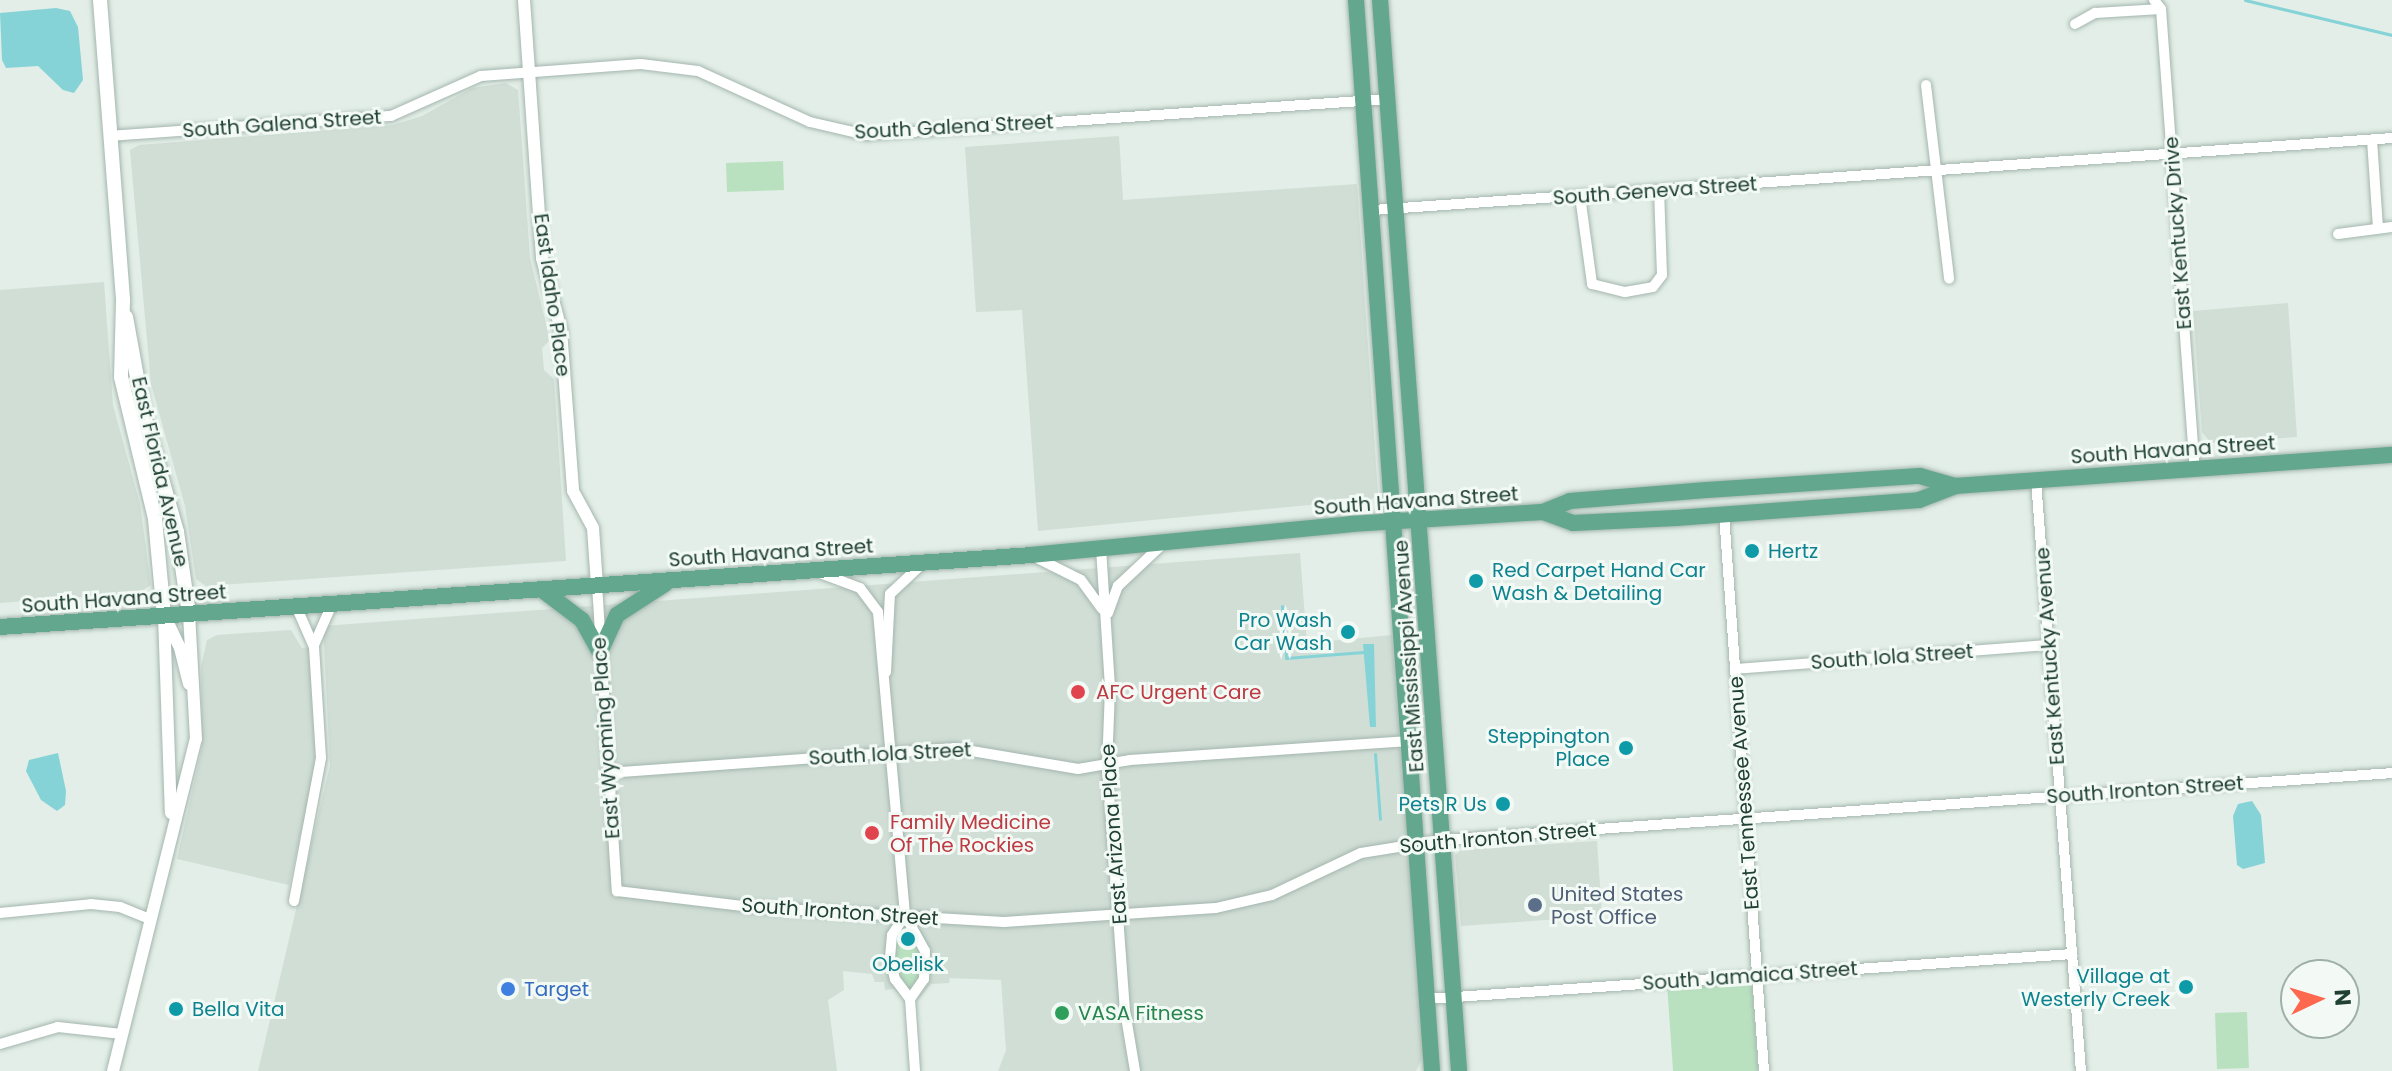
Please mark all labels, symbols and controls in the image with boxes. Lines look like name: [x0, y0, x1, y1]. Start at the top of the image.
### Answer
street label: South Galena Street: [182, 105, 382, 143]
street label: South Galena Street: [854, 110, 1054, 144]
street label: East Kentucky Drive: [2159, 136, 2197, 330]
street label: South Geneva Street: [1552, 172, 1758, 210]
street label: East Idaho Place: [529, 212, 575, 378]
street label: East Florida Avenue: [126, 375, 194, 569]
street label: South Havana Street: [2070, 431, 2276, 469]
street label: South Havana Street: [1313, 482, 1519, 520]
street label: South Havana Street: [668, 534, 874, 572]
street label: East Mississippi Avenue: [1389, 539, 1429, 773]
place label: Hertz: [1768, 539, 1818, 563]
marker: Hertz: [1743, 542, 1761, 560]
street label: East Kentucky Avenue: [2030, 546, 2070, 766]
place label: Red Carpet Hand Car Wash & Detailing: [1492, 558, 1706, 605]
marker: Red Carpet Hand Car Wash & Detailing: [1467, 572, 1485, 590]
street label: South Havana Street: [21, 580, 227, 618]
place label: Pro Wash Car Wash: [1234, 608, 1332, 655]
marker: Pro Wash Car Wash: [1339, 623, 1357, 641]
street label: East Wyoming Place: [587, 636, 625, 840]
street label: South Iola Street: [1810, 639, 1974, 675]
street label: East Tennessee Avenue: [1724, 675, 1764, 911]
place label: AFC Urgent Care: [1096, 680, 1261, 704]
marker: AFC Urgent Care: [1067, 681, 1089, 703]
place label: Steppington Place: [1487, 724, 1610, 771]
street label: South Iola Street: [808, 738, 972, 770]
marker: Steppington Place: [1617, 739, 1635, 757]
street label: East Arizona Place: [1096, 743, 1132, 925]
street label: South Ironton Street: [2046, 771, 2244, 809]
place label: Pets R Us: [1399, 792, 1487, 816]
marker: Pets R Us: [1494, 795, 1512, 813]
place label: Family Medicine Of The Rockies: [890, 810, 1051, 857]
street label: South Ironton Street: [1399, 817, 1597, 859]
marker: Family Medicine Of The Rockies: [861, 822, 883, 844]
place label: United States Post Office: [1551, 882, 1683, 929]
street label: South Ironton Street: [741, 893, 939, 931]
marker: United States Post Office: [1526, 896, 1544, 914]
marker: Obelisk: [899, 930, 917, 948]
place label: Obelisk: [872, 952, 944, 976]
street label: South Jamaica Street: [1642, 957, 1858, 995]
north arrow: [2280, 959, 2360, 1039]
place label: Village at Westerly Creek: [2021, 964, 2170, 1011]
place label: Target: [524, 977, 589, 1001]
marker: Village at Westerly Creek: [2177, 978, 2195, 996]
marker: Target: [499, 980, 517, 998]
text: N: [2326, 988, 2358, 1007]
place label: Bella Vita: [192, 997, 285, 1021]
marker: Bella Vita: [167, 1000, 185, 1018]
place label: VASA Fitness: [1078, 1001, 1204, 1025]
marker: VASA Fitness: [1053, 1004, 1071, 1022]

